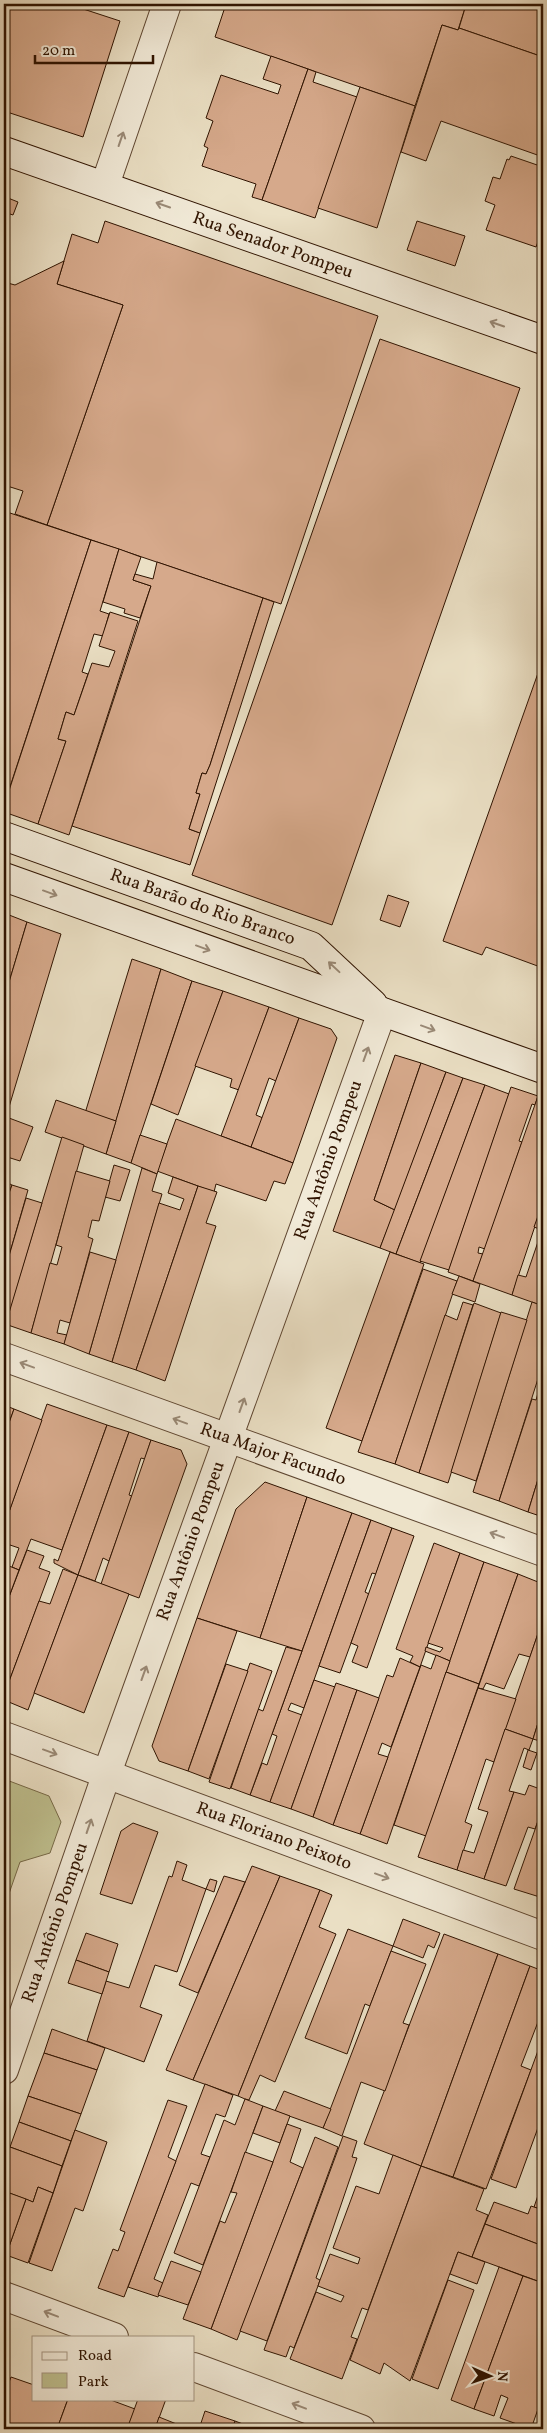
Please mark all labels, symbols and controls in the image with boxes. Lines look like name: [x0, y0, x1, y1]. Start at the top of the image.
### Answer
scale bar: [35, 32, 152, 64]
text: 20 m: [42, 41, 75, 62]
one-way arrow: [117, 132, 126, 147]
one-way arrow: [155, 200, 171, 210]
street label: Rua Senador Pompeu: [189, 206, 357, 285]
one-way arrow: [490, 319, 506, 328]
street label: Rua Barão do Rio Branco: [106, 862, 299, 952]
one-way arrow: [41, 889, 57, 898]
one-way arrow: [194, 944, 210, 953]
one-way arrow: [327, 961, 340, 973]
one-way arrow: [420, 1024, 435, 1033]
one-way arrow: [362, 1046, 372, 1062]
street label: Rua Antônio Pompeu: [288, 1077, 369, 1243]
one-way arrow: [20, 1360, 35, 1369]
one-way arrow: [238, 1398, 247, 1413]
one-way arrow: [173, 1416, 188, 1425]
street label: Rua Major Facundo: [197, 1416, 349, 1492]
street label: Rua Antônio Pompeu: [150, 1458, 231, 1624]
one-way arrow: [490, 1530, 506, 1539]
one-way arrow: [140, 1666, 149, 1681]
one-way arrow: [41, 1748, 57, 1757]
street label: Rua Floriano Peixoto: [193, 1796, 355, 1877]
one-way arrow: [85, 1818, 95, 1834]
street label: Rua Antônio Pompeu: [16, 1839, 94, 2006]
one-way arrow: [374, 1872, 390, 1881]
one-way arrow: [44, 2308, 59, 2317]
legend: [32, 2336, 195, 2400]
text: Road: [78, 2346, 112, 2367]
north arrow: [464, 2350, 514, 2400]
text: N: [492, 2371, 511, 2382]
text: Park: [78, 2372, 109, 2393]
one-way arrow: [291, 2401, 307, 2410]

